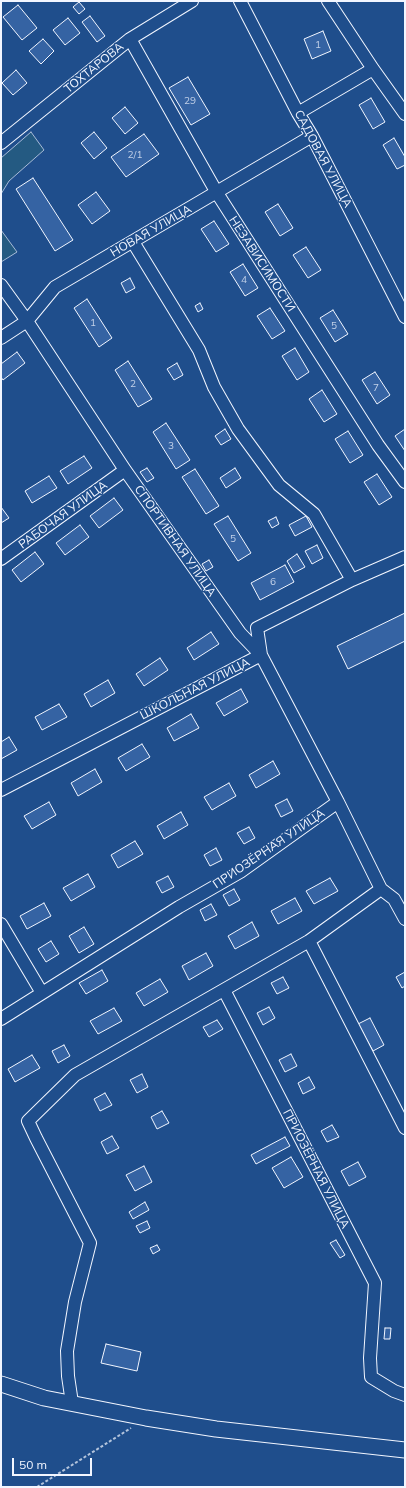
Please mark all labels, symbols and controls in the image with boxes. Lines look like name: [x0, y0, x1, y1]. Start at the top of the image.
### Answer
house number: 1: [315, 39, 321, 51]
street label: ТОХТАРОВА: [61, 40, 127, 96]
house number: 29: [184, 95, 196, 107]
street label: САДОВАЯ УЛИЦА: [291, 108, 355, 210]
house number: 2/1: [128, 149, 142, 161]
street label: НОВАЯ УЛИЦА: [108, 202, 194, 260]
street label: НЕЗАВИСИМОСТИ: [226, 214, 298, 314]
house number: 4: [241, 274, 247, 286]
house number: 1: [90, 317, 96, 329]
house number: 5: [331, 320, 337, 332]
house number: 2: [130, 378, 136, 390]
house number: 7: [373, 382, 379, 394]
house number: 3: [168, 440, 174, 452]
street label: РАБОЧАЯ УЛИЦА: [16, 478, 110, 552]
street label: СПОРТИВНАЯ УЛИЦА: [131, 483, 219, 599]
house number: 5: [230, 533, 236, 545]
house number: 6: [270, 576, 276, 588]
street label: ШКОЛЬНАЯ УЛИЦА: [138, 655, 252, 723]
street label: ПРИОЗЁРНАЯ УЛИЦА: [210, 806, 328, 892]
street label: ПРИОЗЁРНАЯ УЛИЦА: [280, 1107, 352, 1231]
scale bar: [14, 1450, 94, 1476]
text: 50 m: [19, 1457, 47, 1472]

